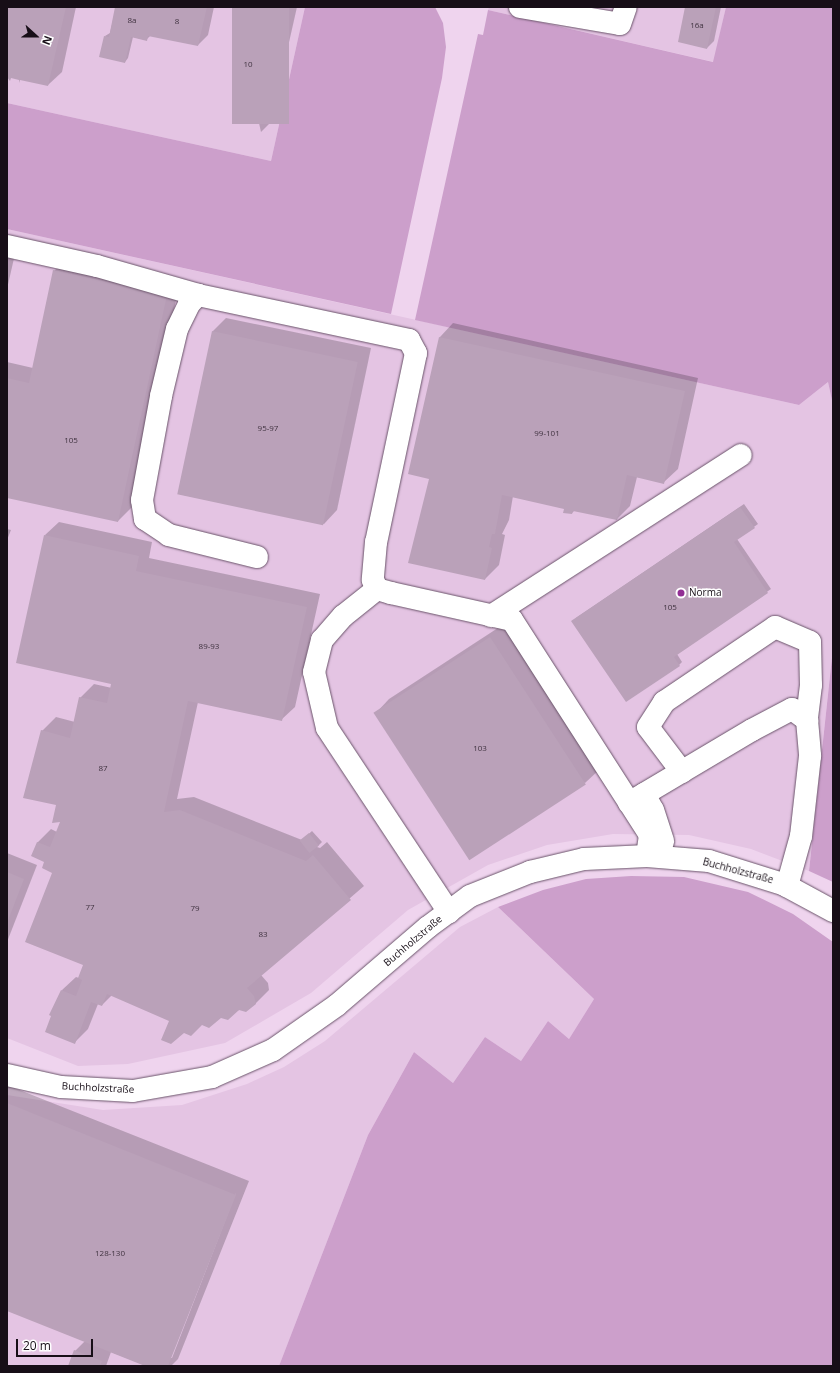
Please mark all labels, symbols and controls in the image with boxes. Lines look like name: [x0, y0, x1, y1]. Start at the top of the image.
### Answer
house number: 8a: [127, 15, 137, 25]
north arrow: [16, 16, 56, 56]
house number: 8: [175, 16, 179, 26]
house number: 16a: [690, 20, 704, 30]
text: N: [39, 34, 56, 47]
house number: 10: [243, 59, 253, 69]
house number: 95-97: [258, 423, 278, 433]
house number: 99-101: [534, 428, 560, 438]
house number: 105: [64, 435, 78, 445]
place label: Norma: [689, 587, 721, 599]
marker: Norma: [676, 588, 686, 598]
house number: 105: [663, 602, 677, 612]
house number: 89-93: [199, 641, 219, 651]
house number: 103: [473, 743, 487, 753]
house number: 87: [98, 763, 108, 773]
street label: Buchholzstraße: [701, 856, 775, 886]
house number: 77: [85, 902, 95, 912]
house number: 79: [190, 903, 200, 913]
street label: Buchholzstraße: [381, 913, 445, 969]
house number: 83: [258, 929, 268, 939]
street label: Buchholzstraße: [61, 1080, 135, 1096]
house number: 128-130: [95, 1248, 125, 1258]
scale bar: [18, 1331, 95, 1357]
text: 20 m: [23, 1337, 51, 1354]

